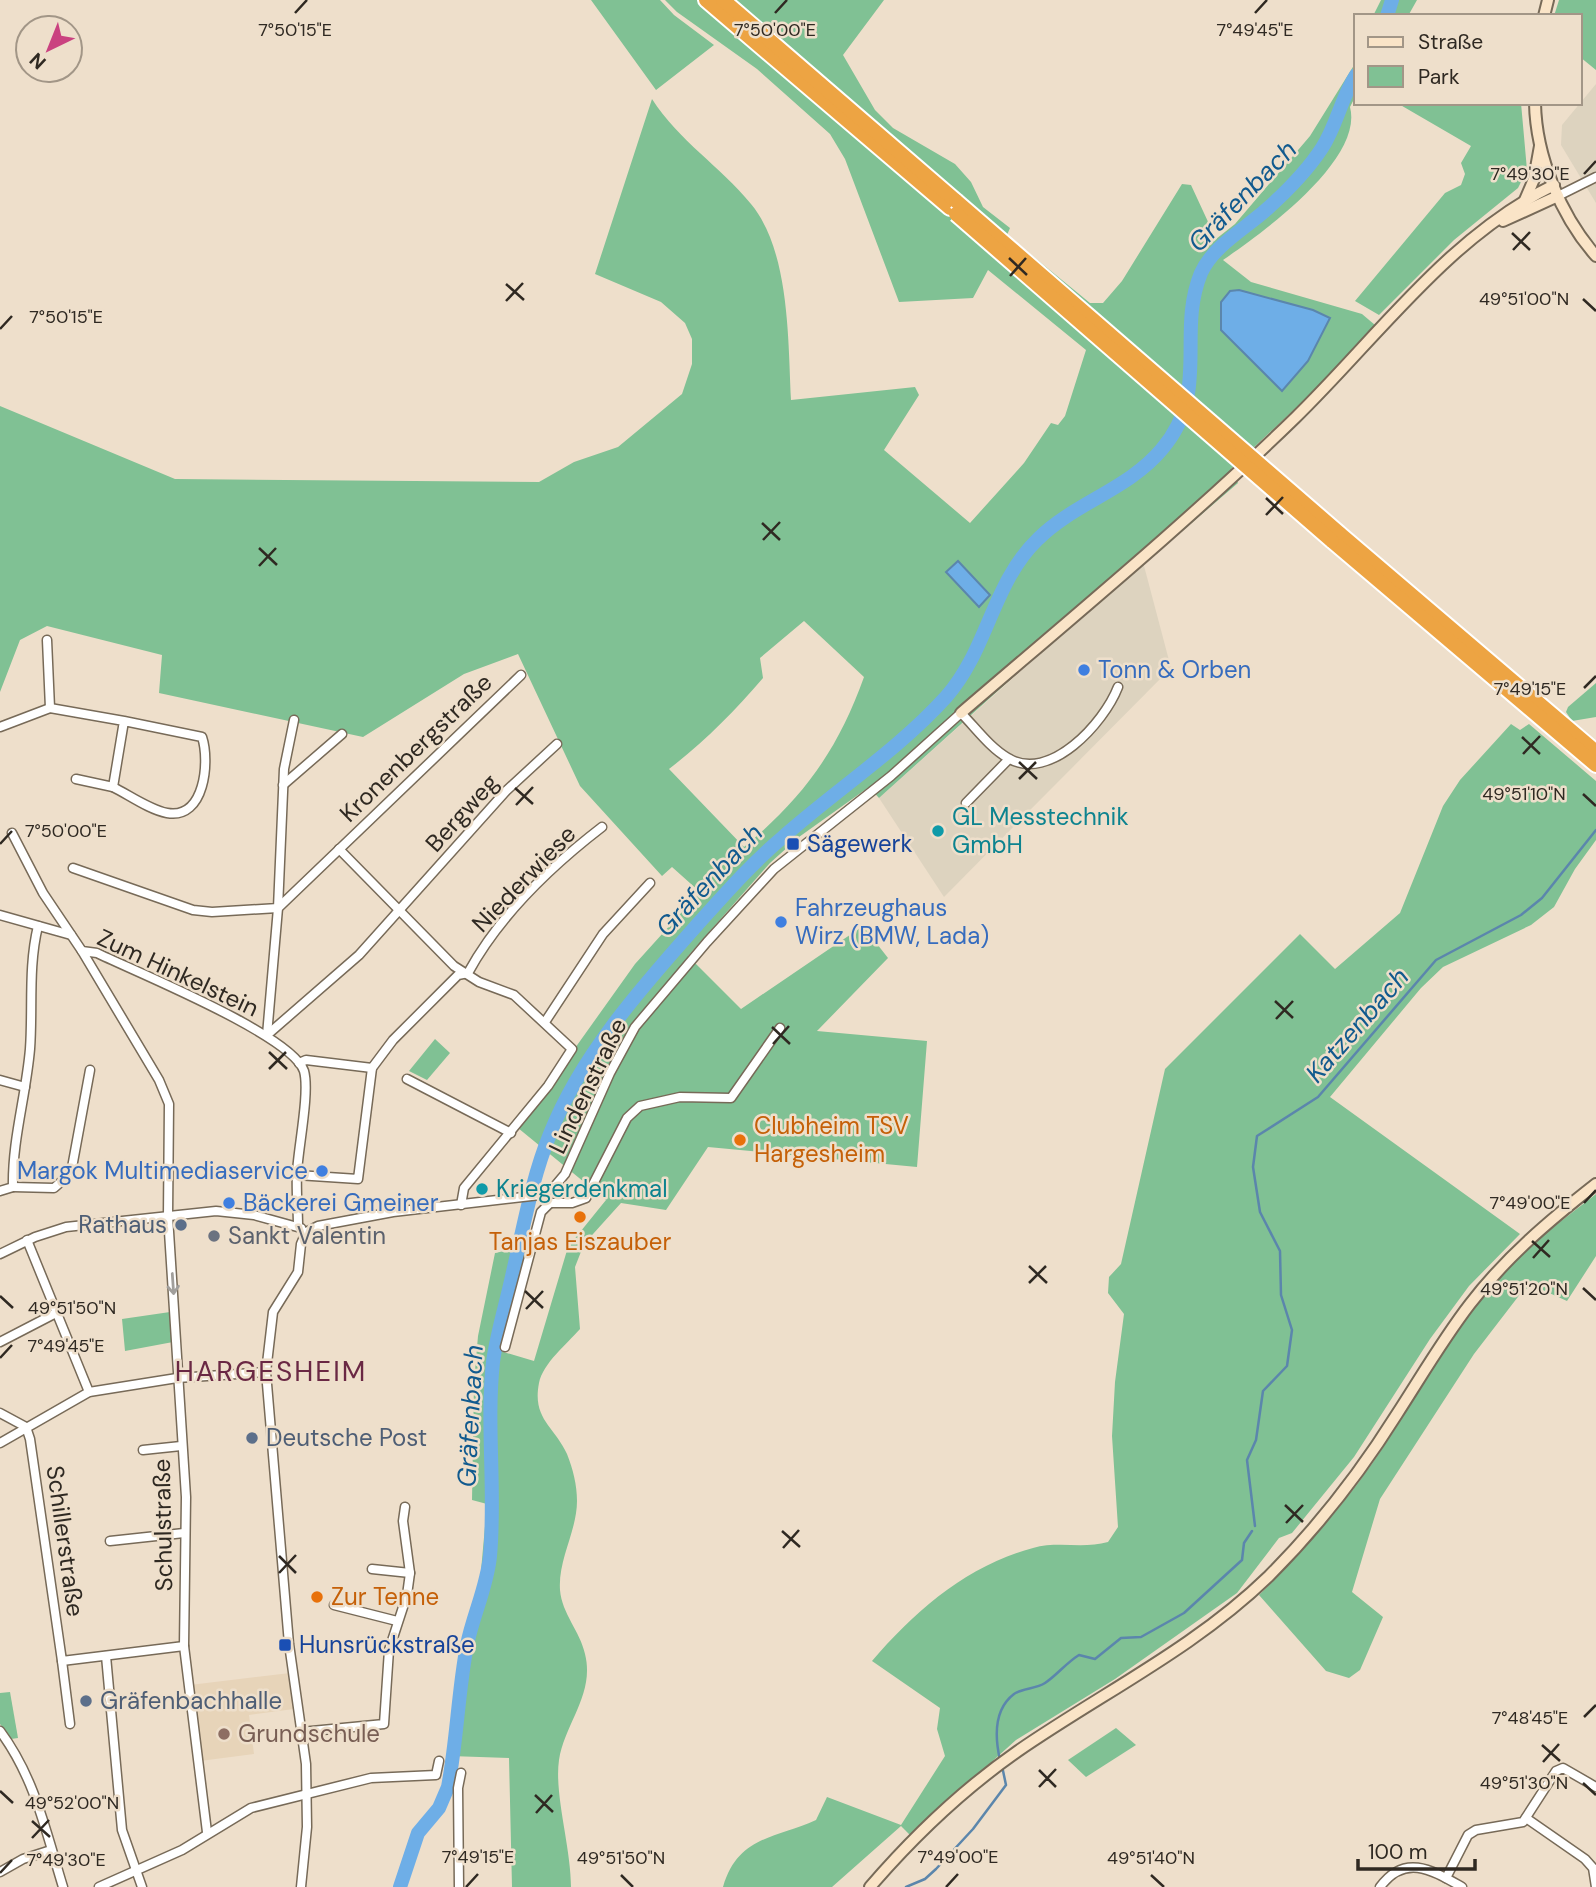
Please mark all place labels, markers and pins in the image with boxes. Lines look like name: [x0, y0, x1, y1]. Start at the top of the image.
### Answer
place label: Tonn & Orben: [1098, 654, 1251, 685]
marker: Tonn & Orben: [1076, 662, 1092, 678]
place label: GL Messtechnik GmbH: [952, 801, 1128, 860]
marker: GL Messtechnik GmbH: [930, 823, 946, 839]
place label: Sägewerk: [807, 828, 913, 859]
marker: Sägewerk: [785, 836, 801, 852]
place label: Fahrzeughaus Wirz (BMW, Lada): [795, 892, 989, 951]
marker: Fahrzeughaus Wirz (BMW, Lada): [773, 914, 789, 930]
place label: Clubheim TSV Hargesheim: [754, 1110, 909, 1169]
marker: Clubheim TSV Hargesheim: [732, 1132, 748, 1148]
place label: Margok Multimediaservice: [17, 1155, 308, 1186]
marker: Margok Multimediaservice: [314, 1163, 330, 1179]
place label: Kriegerdenkmal: [496, 1173, 668, 1204]
marker: Kriegerdenkmal: [474, 1181, 490, 1197]
place label: Bäckerei Gmeiner: [243, 1187, 439, 1218]
marker: Bäckerei Gmeiner: [221, 1195, 237, 1211]
place label: Rathaus: [78, 1209, 167, 1240]
marker: Tanjas Eiszauber: [572, 1209, 588, 1225]
marker: Rathaus: [173, 1217, 189, 1233]
place label: Sankt Valentin: [228, 1220, 386, 1251]
place label: Tanjas Eiszauber: [489, 1226, 671, 1257]
marker: Sankt Valentin: [206, 1228, 222, 1244]
place label: Deutsche Post: [266, 1422, 427, 1453]
marker: Deutsche Post: [244, 1430, 260, 1446]
place label: Zur Tenne: [331, 1581, 439, 1612]
marker: Zur Tenne: [309, 1589, 325, 1605]
place label: Hunsrückstraße: [299, 1629, 475, 1660]
marker: Hunsrückstraße: [277, 1637, 293, 1653]
place label: Gräfenbachhalle: [100, 1685, 282, 1716]
marker: Gräfenbachhalle: [78, 1693, 94, 1709]
place label: Grundschule: [238, 1718, 380, 1749]
marker: Grundschule: [216, 1726, 232, 1742]

